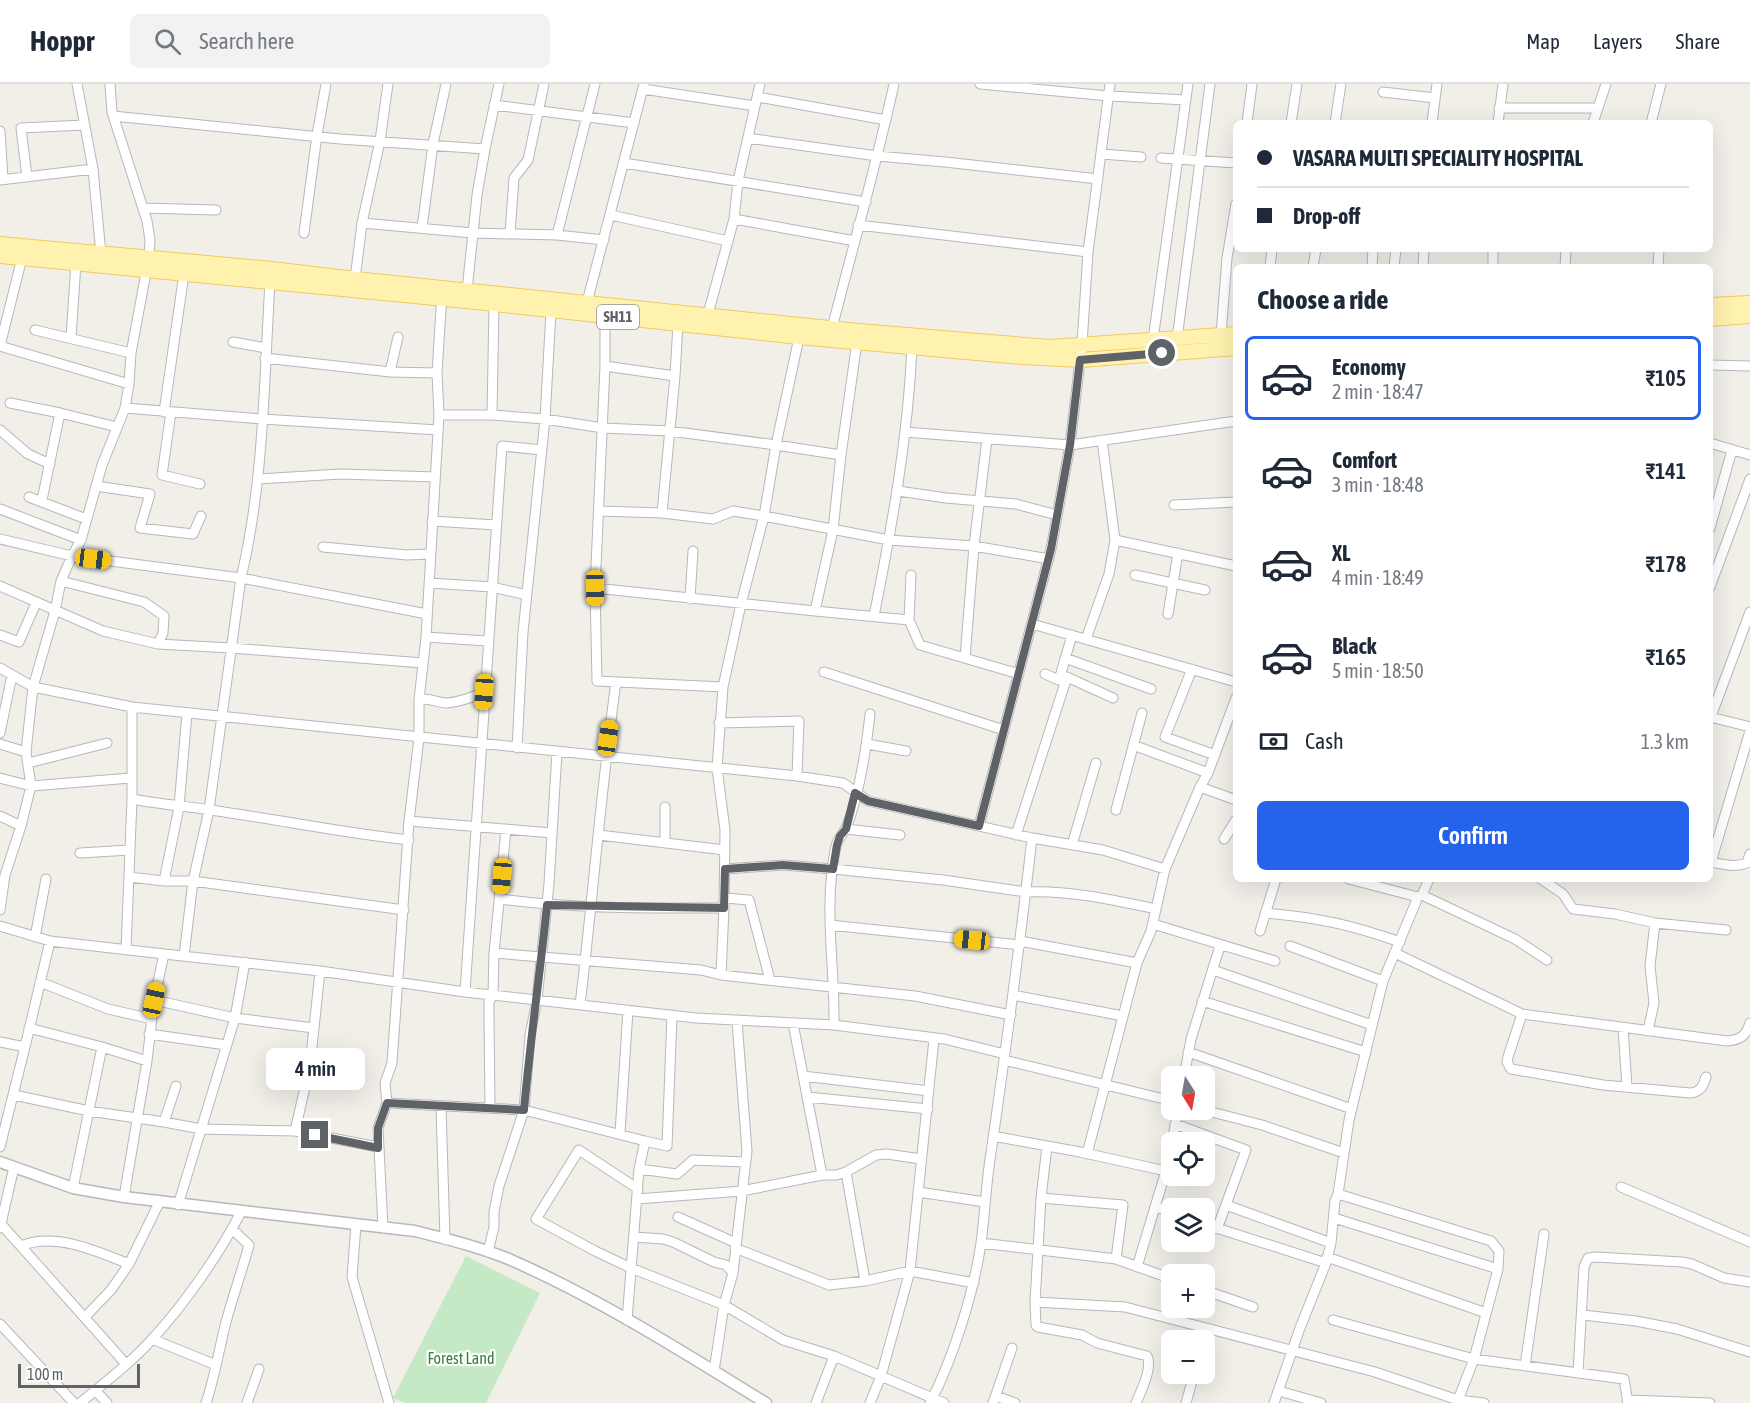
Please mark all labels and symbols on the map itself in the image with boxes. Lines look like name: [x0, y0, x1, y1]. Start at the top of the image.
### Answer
road number: SH11: [597, 305, 639, 329]
route start: [1148, 339, 1175, 366]
car: [74, 548, 112, 570]
car: [586, 570, 604, 606]
car: [474, 673, 494, 711]
car: [597, 719, 619, 757]
car: [491, 857, 513, 895]
car: [953, 929, 991, 951]
car: [141, 981, 167, 1019]
callout: 4 min: [266, 1048, 364, 1090]
north arrow: [1161, 1066, 1215, 1120]
route end: [301, 1121, 328, 1148]
park label: Forest Land: [427, 1349, 495, 1367]
scale bar: [18, 1361, 140, 1388]

